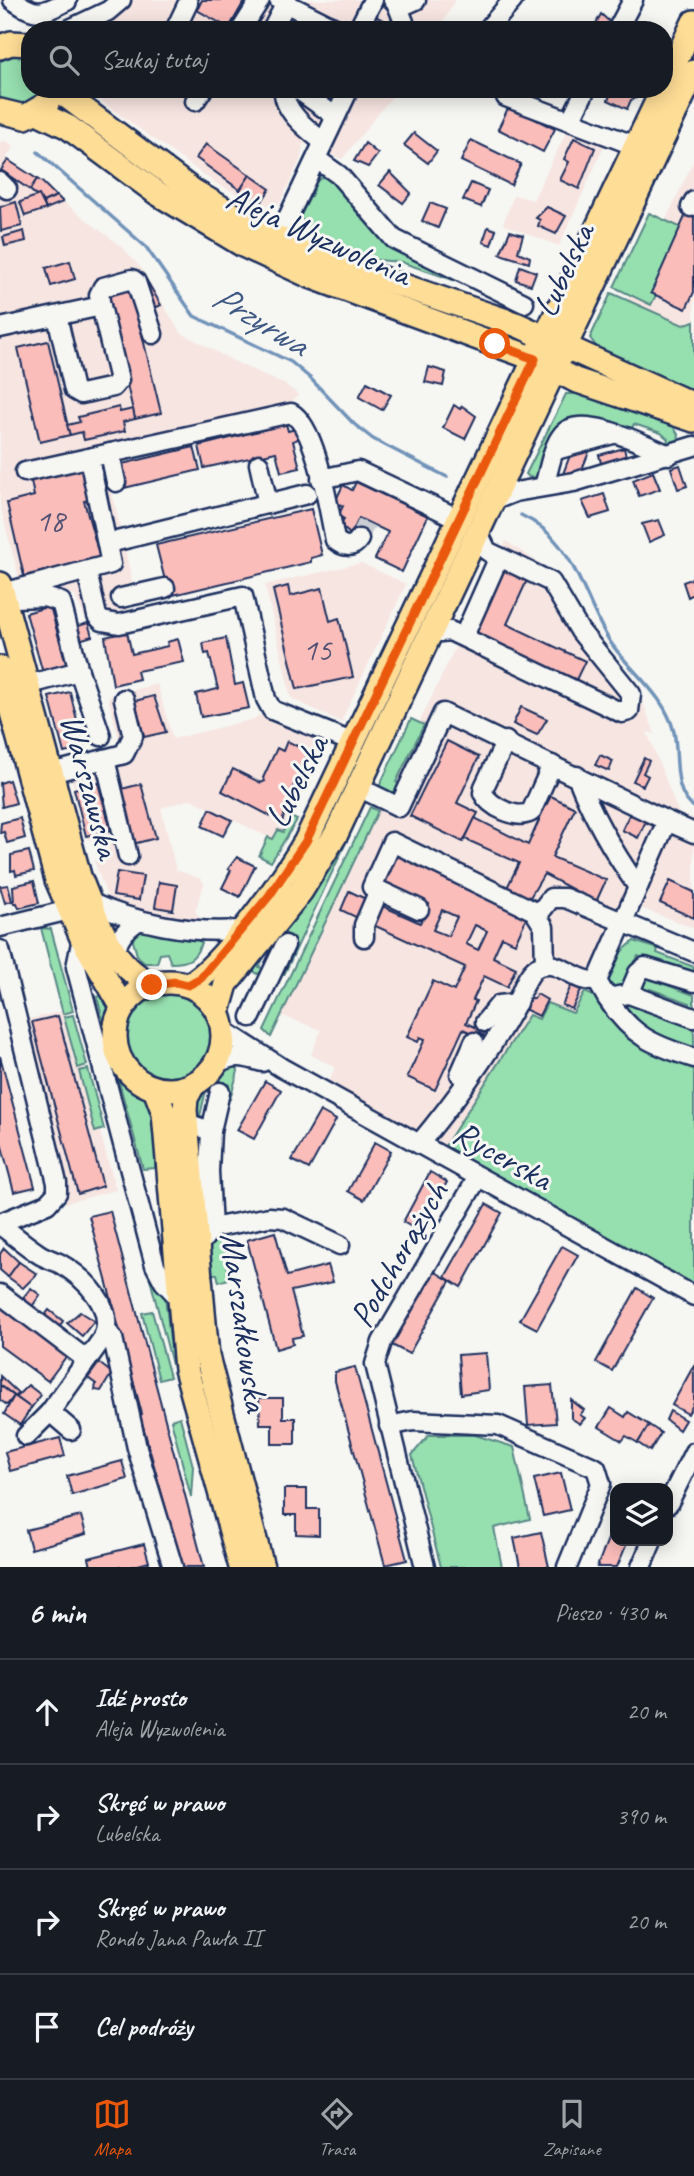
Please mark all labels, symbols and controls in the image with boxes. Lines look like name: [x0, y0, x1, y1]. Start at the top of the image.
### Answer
search box: [21, 21, 673, 98]
icon: search: [45, 41, 83, 79]
text: Szukaj tutaj: [101, 43, 207, 76]
street label: Aleja Wyzwolenia: [220, 175, 420, 297]
street label: Lubelska: [522, 214, 606, 324]
water label: Przyrwa: [204, 273, 320, 368]
route start: [479, 328, 510, 359]
house number: 18: [36, 500, 67, 541]
house number: 15: [303, 629, 333, 670]
street label: Warszawska: [50, 709, 132, 866]
street label: Lubelska: [254, 725, 340, 835]
route end: [136, 969, 167, 1000]
street label: Rycerska: [445, 1110, 562, 1202]
street label: Podchorążych: [339, 1172, 459, 1335]
street label: Marszałkowska: [210, 1230, 280, 1416]
map controls: [610, 1483, 673, 1546]
button: layers: [610, 1483, 673, 1546]
text: 6 min: [28, 1594, 86, 1632]
text: Pieszo · 430 m: [555, 1598, 666, 1627]
text: Idź prosto: [95, 1681, 186, 1714]
icon: ahead: [28, 1693, 66, 1731]
text: 20 m: [627, 1697, 666, 1726]
text: Aleja Wyzwolenia: [95, 1714, 225, 1743]
text: Skręć w prawo: [95, 1786, 224, 1819]
icon: right: [28, 1798, 66, 1836]
text: 390 m: [617, 1802, 666, 1831]
text: Lubelska: [95, 1819, 159, 1848]
text: Skręć w prawo: [95, 1891, 224, 1924]
icon: right: [28, 1903, 66, 1941]
text: 20 m: [627, 1907, 666, 1936]
text: Rondo Jana Pawła II: [95, 1924, 261, 1953]
icon: arrive: [28, 2008, 66, 2046]
text: Cel podróży: [95, 2010, 193, 2043]
tab: Mapa: [93, 2095, 131, 2161]
tab: Trasa: [318, 2095, 356, 2161]
tab: Zapisane: [543, 2095, 601, 2161]

